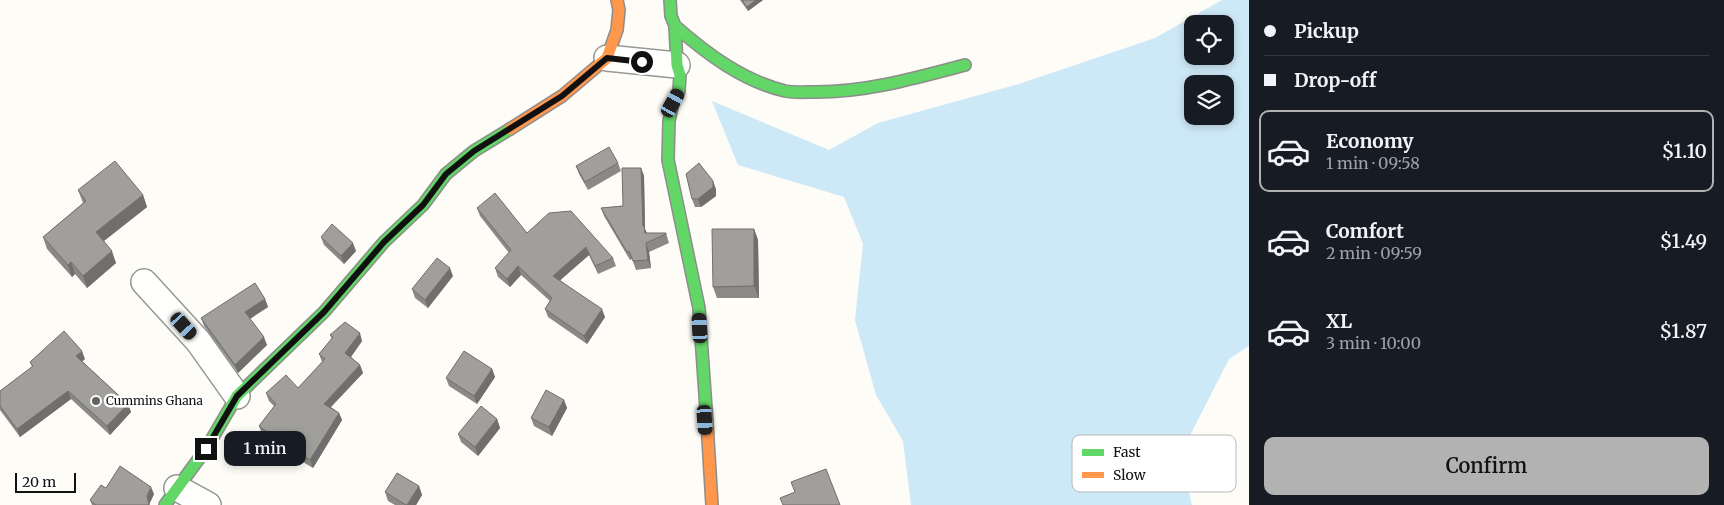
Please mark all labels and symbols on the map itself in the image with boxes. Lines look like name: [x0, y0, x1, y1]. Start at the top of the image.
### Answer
route start: [631, 51, 653, 73]
car: [659, 86, 686, 120]
car: [168, 310, 199, 342]
car: [691, 313, 708, 343]
place label: Cummins Ghana: [106, 393, 204, 408]
marker: Cummins Ghana: [90, 395, 102, 407]
car: [696, 405, 713, 435]
callout: 1 min: [224, 432, 306, 466]
legend: [1072, 435, 1236, 492]
route end: [195, 438, 217, 460]
text: Fast: [1113, 443, 1141, 461]
text: Slow: [1113, 466, 1146, 484]
scale bar: [15, 470, 76, 493]

